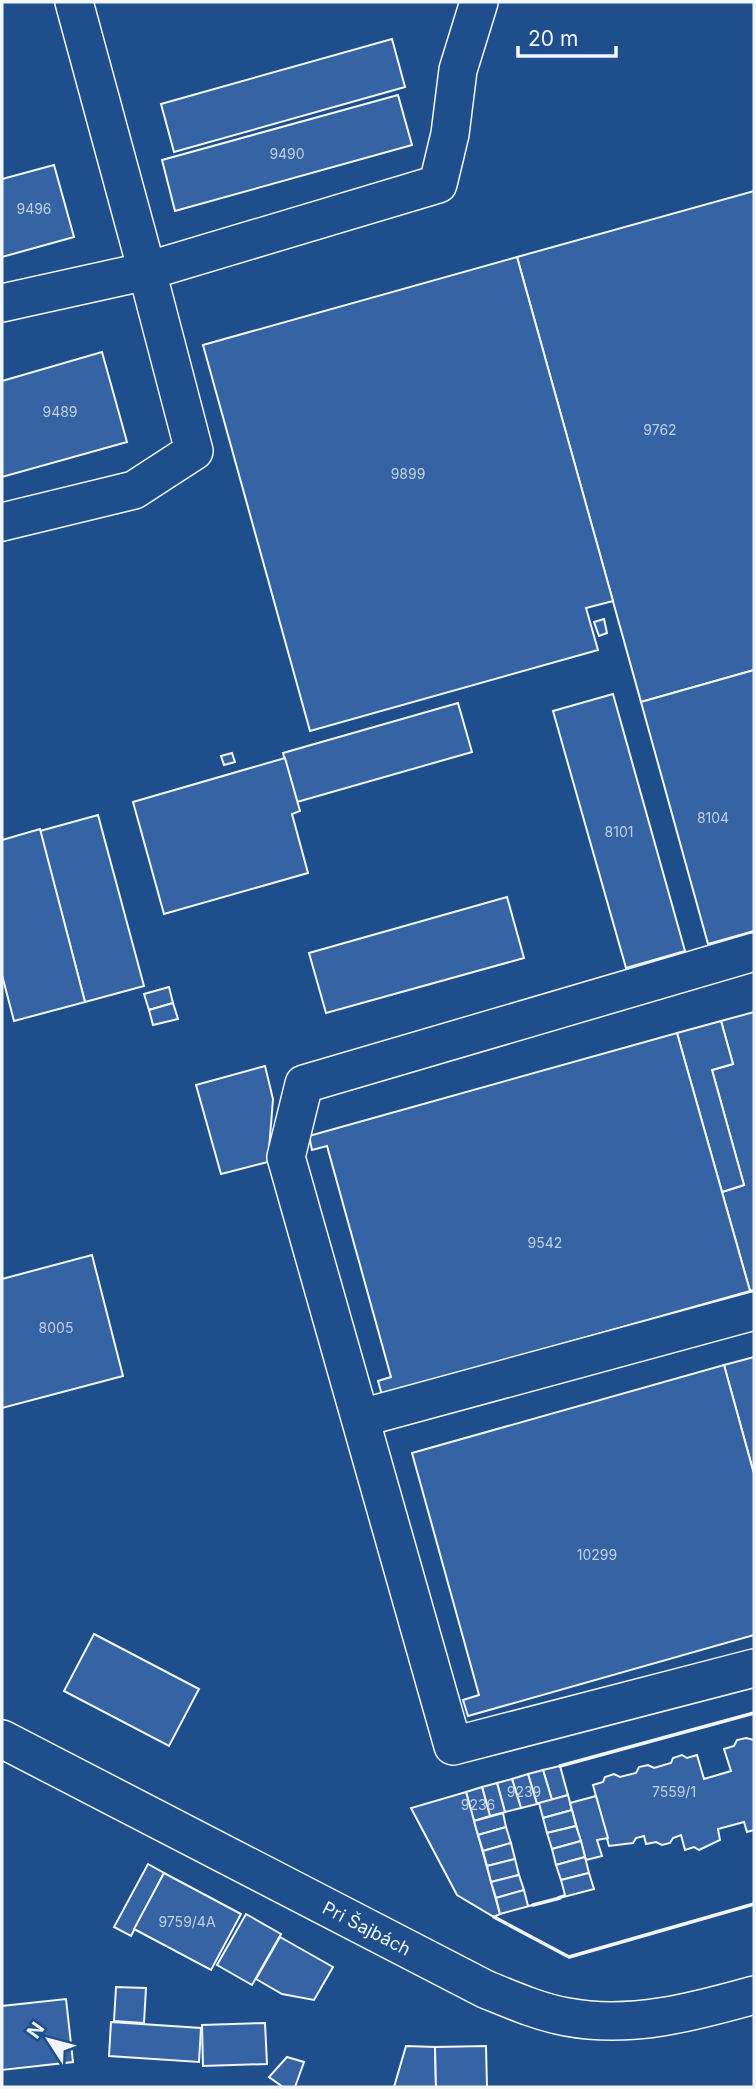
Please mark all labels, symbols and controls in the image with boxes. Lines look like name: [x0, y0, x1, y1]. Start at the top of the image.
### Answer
scale bar: [518, 14, 616, 58]
text: 20 m: [528, 26, 578, 51]
house number: 9490: [269, 145, 305, 162]
house number: 9496: [16, 200, 52, 217]
house number: 9489: [42, 403, 78, 420]
house number: 9762: [643, 421, 677, 438]
house number: 9899: [391, 465, 425, 482]
house number: 8104: [697, 809, 729, 826]
house number: 8101: [605, 823, 633, 840]
house number: 9542: [528, 1234, 562, 1251]
house number: 8005: [39, 1319, 73, 1336]
house number: 10299: [577, 1546, 617, 1563]
house number: 9239: [507, 1783, 541, 1800]
house number: 7559/1: [652, 1783, 696, 1800]
house number: 9236: [461, 1796, 495, 1813]
street label: Pri Šajbách: [319, 1896, 415, 1959]
house number: 9759/4A: [158, 1913, 216, 1930]
north arrow: [14, 2005, 84, 2075]
text: N: [22, 2018, 49, 2043]

